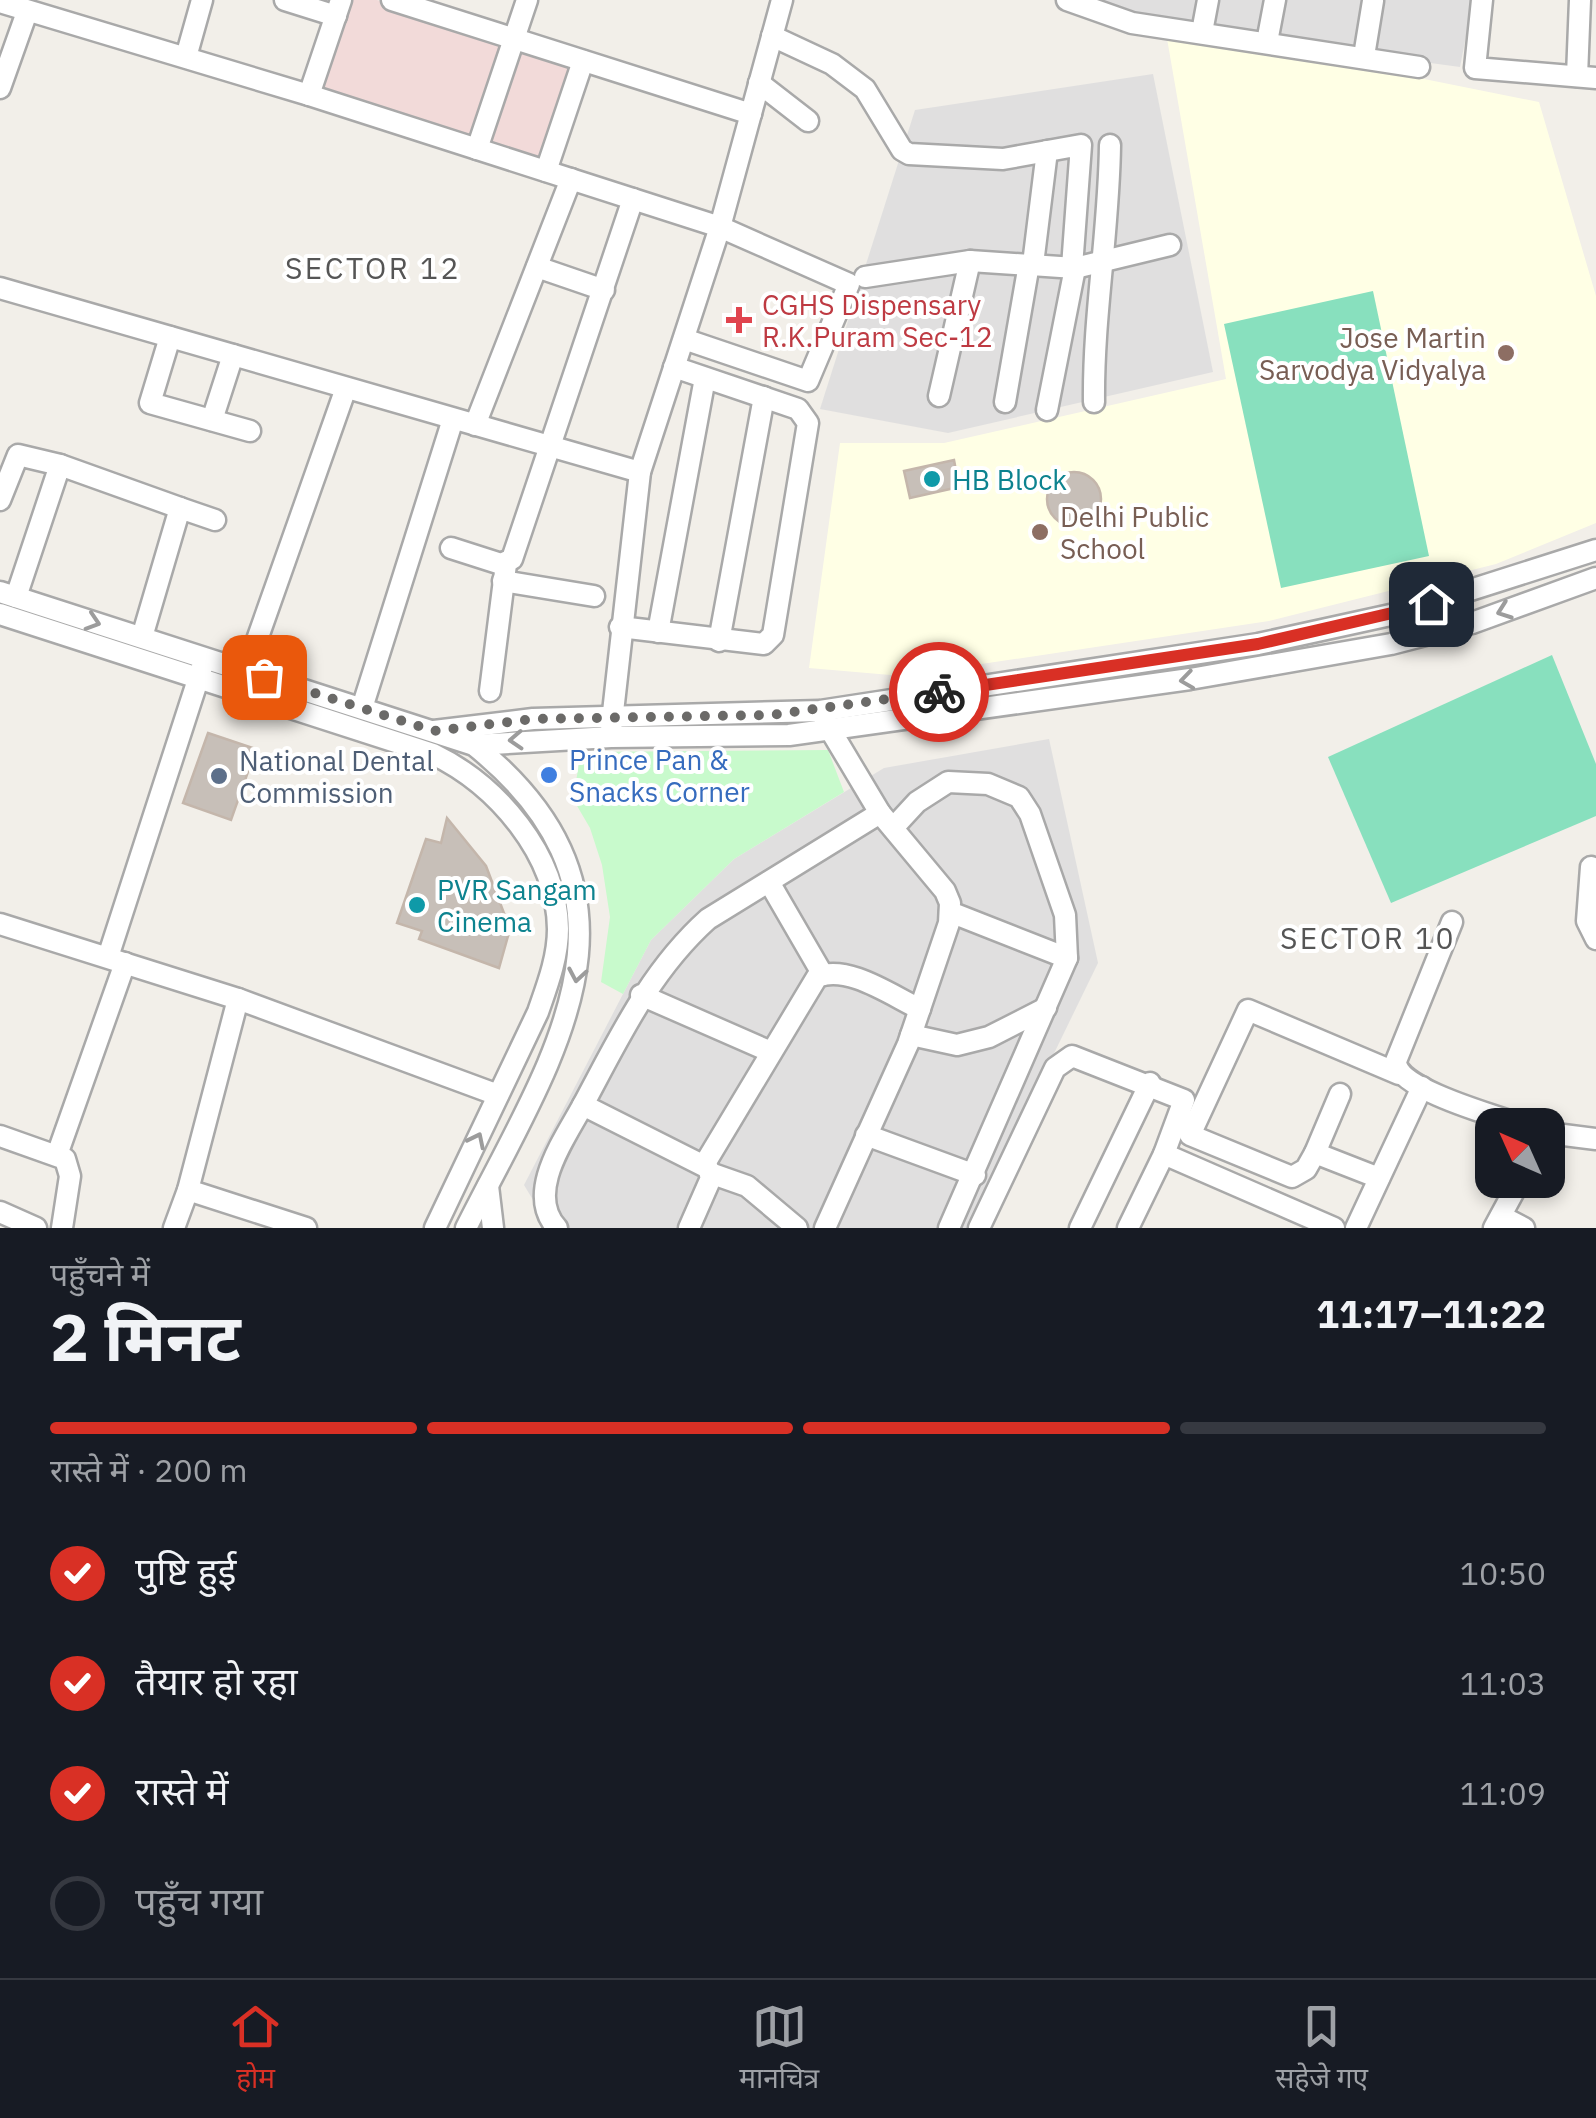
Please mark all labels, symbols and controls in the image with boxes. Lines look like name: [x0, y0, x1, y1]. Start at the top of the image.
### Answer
district label: SECTOR 12: [285, 248, 461, 287]
place label: CGHS Dispensary R.K.Puram Sec-12: [762, 286, 993, 355]
marker: CGHS Dispensary R.K.Puram Sec-12: [726, 307, 752, 333]
place label: Jose Martin Sarvodya Vidyalya: [1259, 319, 1486, 388]
marker: Jose Martin Sarvodya Vidyalya: [1495, 342, 1517, 364]
place label: HB Block: [952, 461, 1067, 498]
marker: HB Block: [921, 468, 943, 490]
place label: Delhi Public School: [1060, 498, 1209, 567]
marker: Delhi Public School: [1029, 521, 1051, 543]
pin: [1389, 562, 1474, 647]
icon: home: [1404, 577, 1459, 632]
one-way arrow: [1497, 599, 1514, 620]
one-way arrow: [84, 610, 101, 630]
pin: [222, 635, 307, 720]
courier: [889, 642, 989, 742]
icon: bag: [237, 650, 292, 705]
icon: bike: [912, 665, 967, 720]
one-way arrow: [1179, 668, 1196, 689]
one-way arrow: [508, 729, 524, 750]
place label: Prince Pan & Snacks Corner: [569, 741, 750, 810]
place label: National Dental Commission: [239, 742, 434, 811]
marker: Prince Pan & Snacks Corner: [538, 764, 560, 786]
marker: National Dental Commission: [208, 765, 230, 787]
place label: PVR Sangam Cinema: [437, 871, 597, 940]
marker: PVR Sangam Cinema: [406, 894, 428, 916]
district label: SECTOR 10: [1280, 918, 1456, 957]
one-way arrow: [567, 967, 588, 983]
north arrow: [1475, 1108, 1565, 1198]
map controls: [1475, 1108, 1565, 1198]
one-way arrow: [464, 1132, 484, 1150]
text: पहुँचने में: [50, 1253, 150, 1295]
text: 11:17–11:22: [1316, 1289, 1546, 1338]
text: 2 मिनट: [50, 1294, 241, 1379]
text: रास्ते में · 200 m: [50, 1449, 247, 1491]
icon: check: [50, 1546, 105, 1601]
text: पुष्टि हुई: [135, 1546, 236, 1595]
text: 10:50: [1460, 1552, 1546, 1594]
icon: check: [50, 1656, 105, 1711]
text: तैयार हो रहा: [135, 1656, 298, 1705]
text: 11:03: [1460, 1662, 1546, 1704]
icon: check: [50, 1766, 105, 1821]
text: रास्ते में: [135, 1766, 229, 1815]
text: 11:09: [1460, 1772, 1546, 1814]
text: पहुँच गया: [135, 1876, 263, 1925]
tab: होम: [228, 1999, 283, 2099]
tab: मानचित्र: [739, 1999, 819, 2099]
tab: सहेजे गए: [1275, 1999, 1368, 2099]

